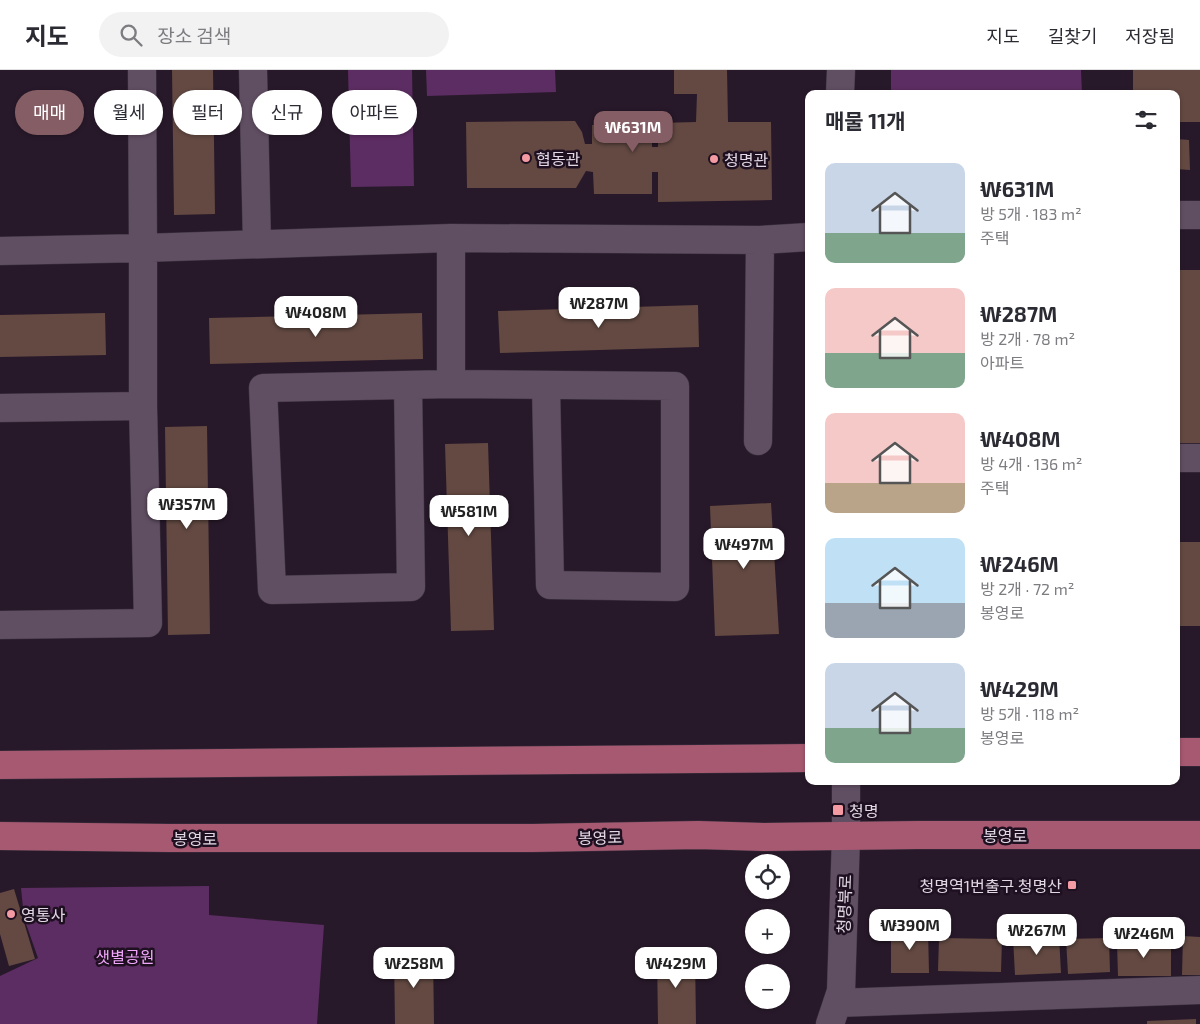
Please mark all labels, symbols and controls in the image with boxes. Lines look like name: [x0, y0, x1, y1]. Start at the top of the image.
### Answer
search box: [99, 12, 449, 57]
text: 지도: [25, 21, 69, 50]
icon: search: [117, 21, 145, 49]
text: 장소 검색: [157, 24, 231, 47]
text: 지도: [987, 25, 1020, 47]
text: 길찾기: [1048, 25, 1097, 47]
text: 저장됨: [1125, 25, 1175, 47]
chip: 매매: [15, 90, 84, 135]
chip: 월세: [94, 90, 163, 135]
chip: 필터: [173, 90, 242, 135]
chip: 신규: [252, 90, 322, 135]
chip: 아파트: [332, 90, 417, 135]
icon: filters: [1132, 106, 1160, 134]
text: 매물 11개: [825, 108, 906, 133]
pin: ₩631M: [598, 111, 668, 153]
text: ₩631M: [605, 117, 661, 136]
place label: 협동관: [536, 149, 580, 168]
place label: 청명관: [724, 150, 768, 169]
marker: 협동관: [520, 152, 532, 164]
marker: 청명관: [708, 153, 720, 165]
text: ₩631M: [980, 176, 1054, 201]
icon: home: [865, 183, 925, 243]
text: 방 5개 · 183 m²: [980, 204, 1082, 223]
text: 주택: [980, 228, 1009, 247]
pin: ₩287M: [564, 286, 634, 329]
text: ₩287M: [570, 293, 628, 312]
pin: ₩408M: [281, 296, 351, 338]
text: ₩287M: [980, 301, 1057, 326]
text: ₩408M: [285, 302, 347, 321]
icon: home: [865, 308, 925, 368]
text: 방 2개 · 78 m²: [980, 329, 1075, 348]
text: 아파트: [980, 353, 1024, 372]
text: ₩408M: [980, 426, 1061, 451]
icon: home: [865, 433, 925, 493]
text: 방 4개 · 136 m²: [980, 454, 1082, 473]
text: 주택: [980, 478, 1009, 497]
pin: ₩357M: [152, 488, 222, 530]
text: ₩357M: [158, 494, 216, 513]
pin: ₩581M: [434, 494, 504, 537]
text: ₩581M: [441, 501, 497, 520]
pin: ₩497M: [709, 528, 779, 570]
text: ₩497M: [714, 534, 774, 553]
text: ₩246M: [980, 551, 1059, 576]
icon: home: [865, 558, 925, 618]
text: 방 2개 · 72 m²: [980, 579, 1074, 598]
text: 봉영로: [980, 603, 1024, 622]
text: ₩429M: [980, 676, 1059, 701]
icon: home: [865, 683, 925, 743]
text: 방 5개 · 118 m²: [980, 704, 1079, 723]
text: 봉영로: [980, 728, 1024, 747]
place label: 청명: [849, 801, 878, 820]
marker: 청명: [831, 803, 845, 817]
street label: 봉영로: [983, 826, 1027, 845]
street label: 봉영로: [578, 827, 623, 847]
street label: 봉영로: [173, 829, 217, 848]
map controls: [745, 854, 790, 1009]
button: locate: [745, 854, 790, 899]
street label: 청명북로: [833, 874, 855, 934]
place label: 청명역1번출구.청명산: [919, 876, 1062, 895]
marker: 청명역1번출구.청명산: [1066, 879, 1078, 891]
place label: 영통사: [21, 905, 65, 924]
marker: 영통사: [5, 908, 17, 920]
pin: ₩390M: [875, 908, 945, 951]
button: +: [745, 909, 790, 954]
pin: ₩267M: [1002, 914, 1072, 956]
text: ₩390M: [880, 915, 940, 934]
pin: ₩246M: [1109, 916, 1179, 959]
text: ₩267M: [1008, 920, 1066, 939]
text: ₩246M: [1114, 923, 1174, 942]
pin: ₩258M: [379, 946, 449, 989]
pin: ₩429M: [641, 946, 711, 989]
park label: 샛별공원: [96, 947, 154, 966]
text: ₩258M: [384, 953, 444, 972]
text: ₩429M: [646, 953, 706, 972]
button: −: [745, 964, 790, 1009]

